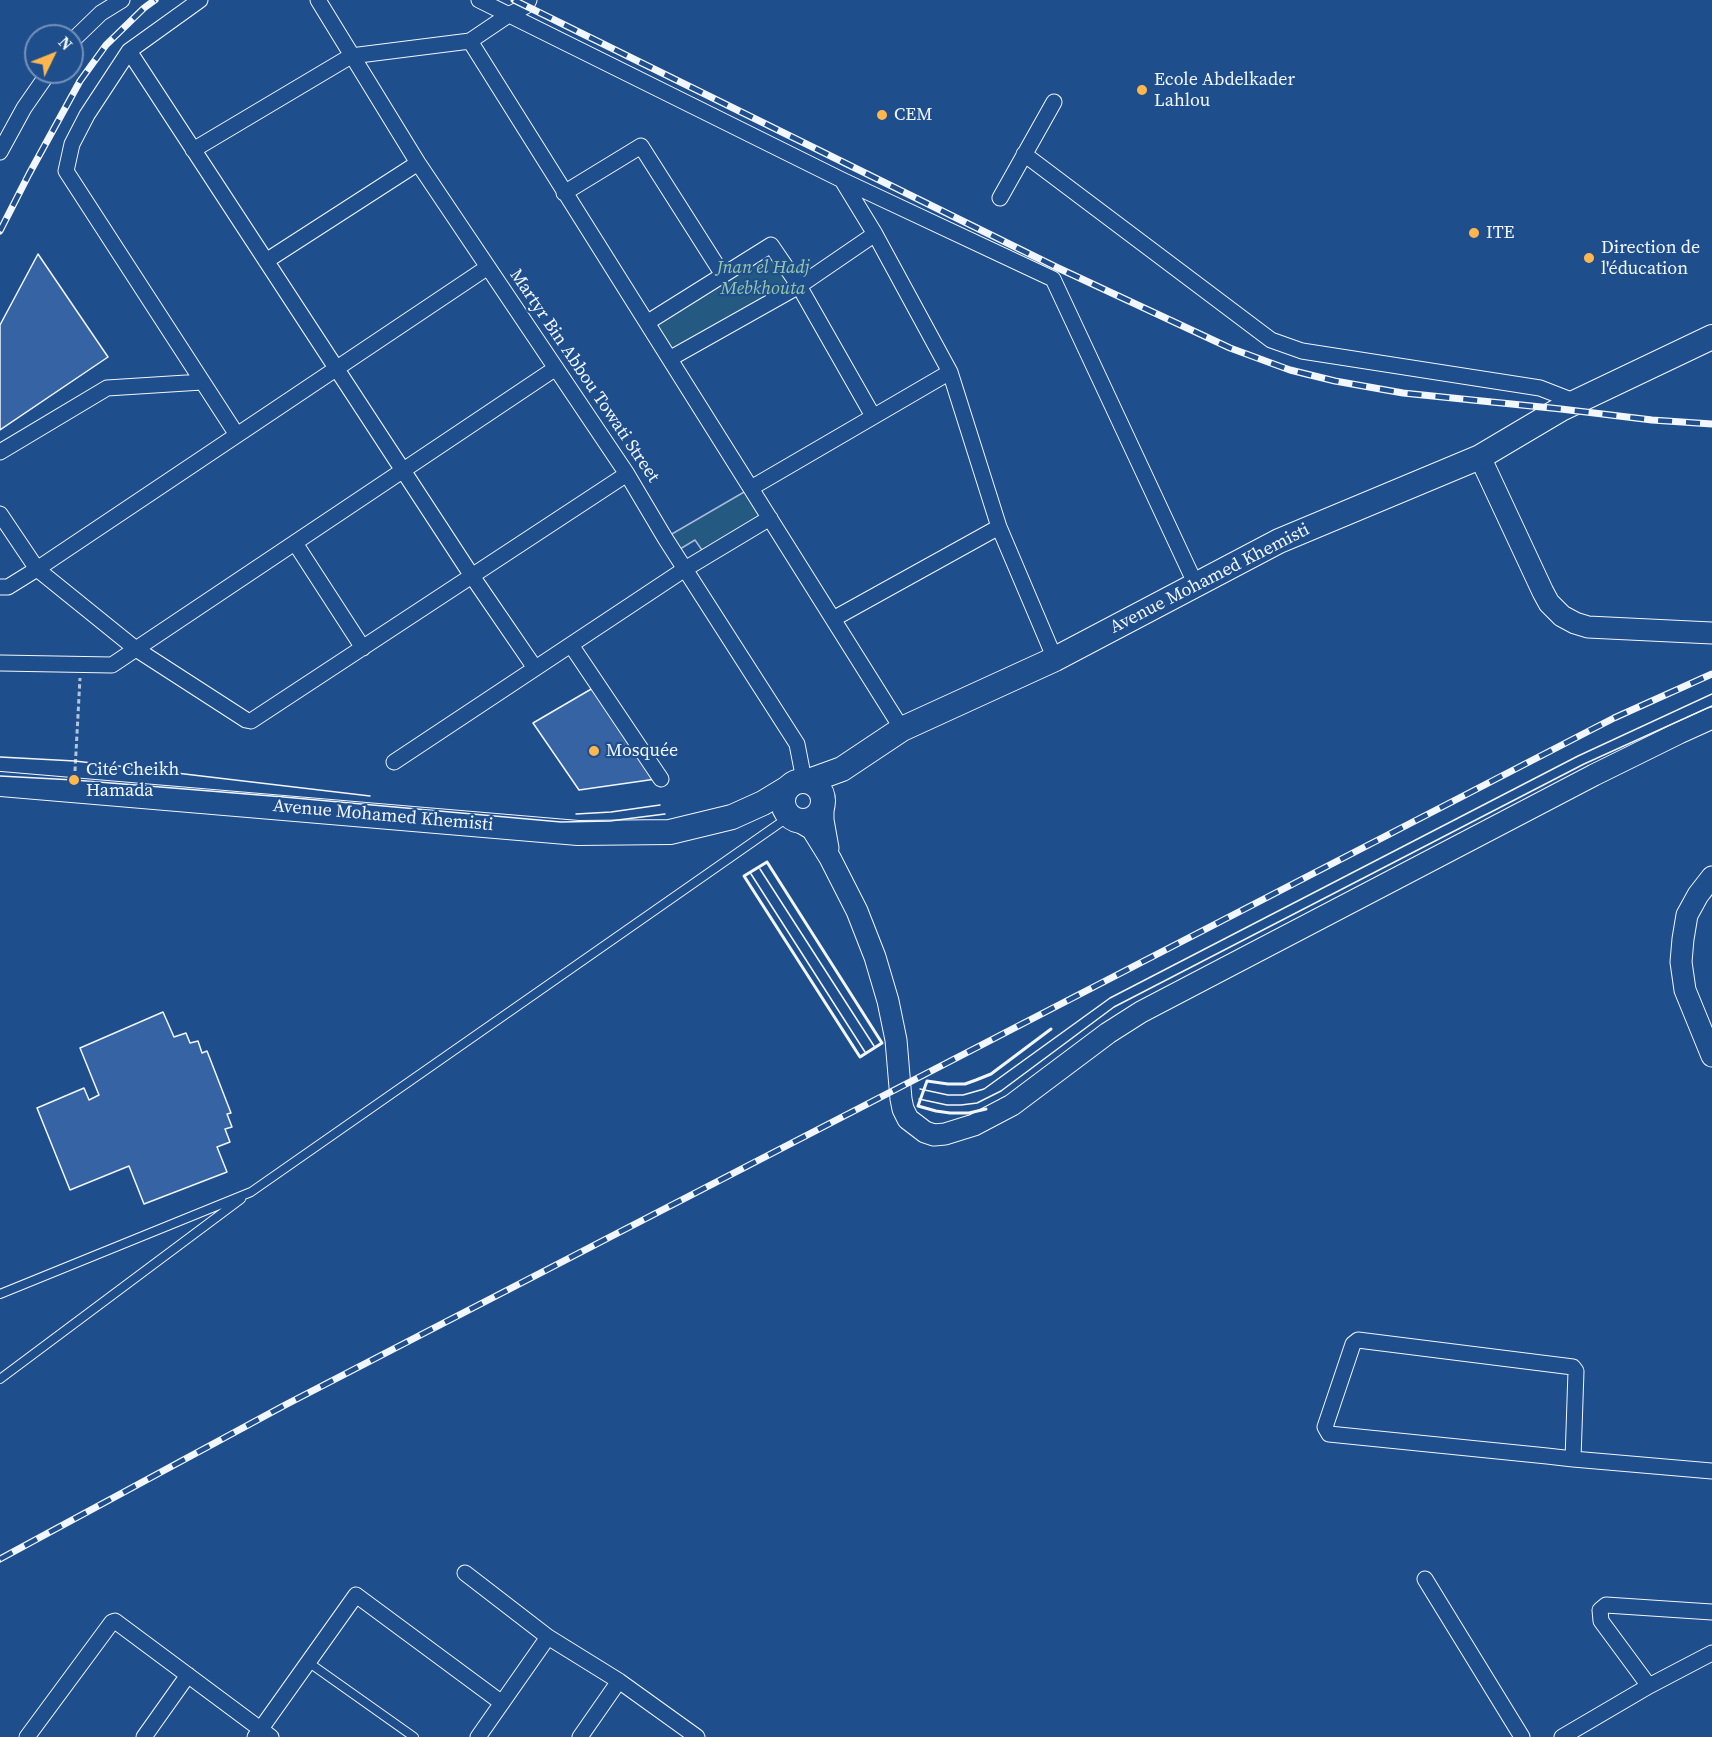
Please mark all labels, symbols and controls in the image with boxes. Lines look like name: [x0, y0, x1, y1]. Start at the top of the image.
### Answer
north arrow: [24, 24, 84, 84]
text: N: [54, 31, 78, 55]
place label: Ecole Abdelkader Lahlou: [1154, 69, 1295, 112]
marker: Ecole Abdelkader Lahlou: [1135, 83, 1149, 97]
place label: CEM: [894, 104, 932, 126]
marker: CEM: [875, 108, 889, 122]
place label: ITE: [1486, 222, 1514, 244]
marker: ITE: [1467, 226, 1481, 240]
place label: Direction de l'éducation: [1601, 237, 1700, 280]
marker: Direction de l'éducation: [1582, 251, 1596, 265]
park label: Jnan el Hadj Mebkhouta: [717, 257, 809, 300]
street label: Martyr Bin Abbou Towati Street: [504, 265, 664, 487]
street label: Avenue Mohamed Khemisti: [1107, 519, 1313, 639]
place label: Mosquée: [606, 740, 678, 762]
marker: Mosquée: [587, 744, 601, 758]
place label: Cité Cheikh Hamada: [86, 759, 179, 802]
marker: Cité Cheikh Hamada: [67, 773, 81, 787]
street label: Avenue Mohamed Khemisti: [272, 796, 494, 836]

